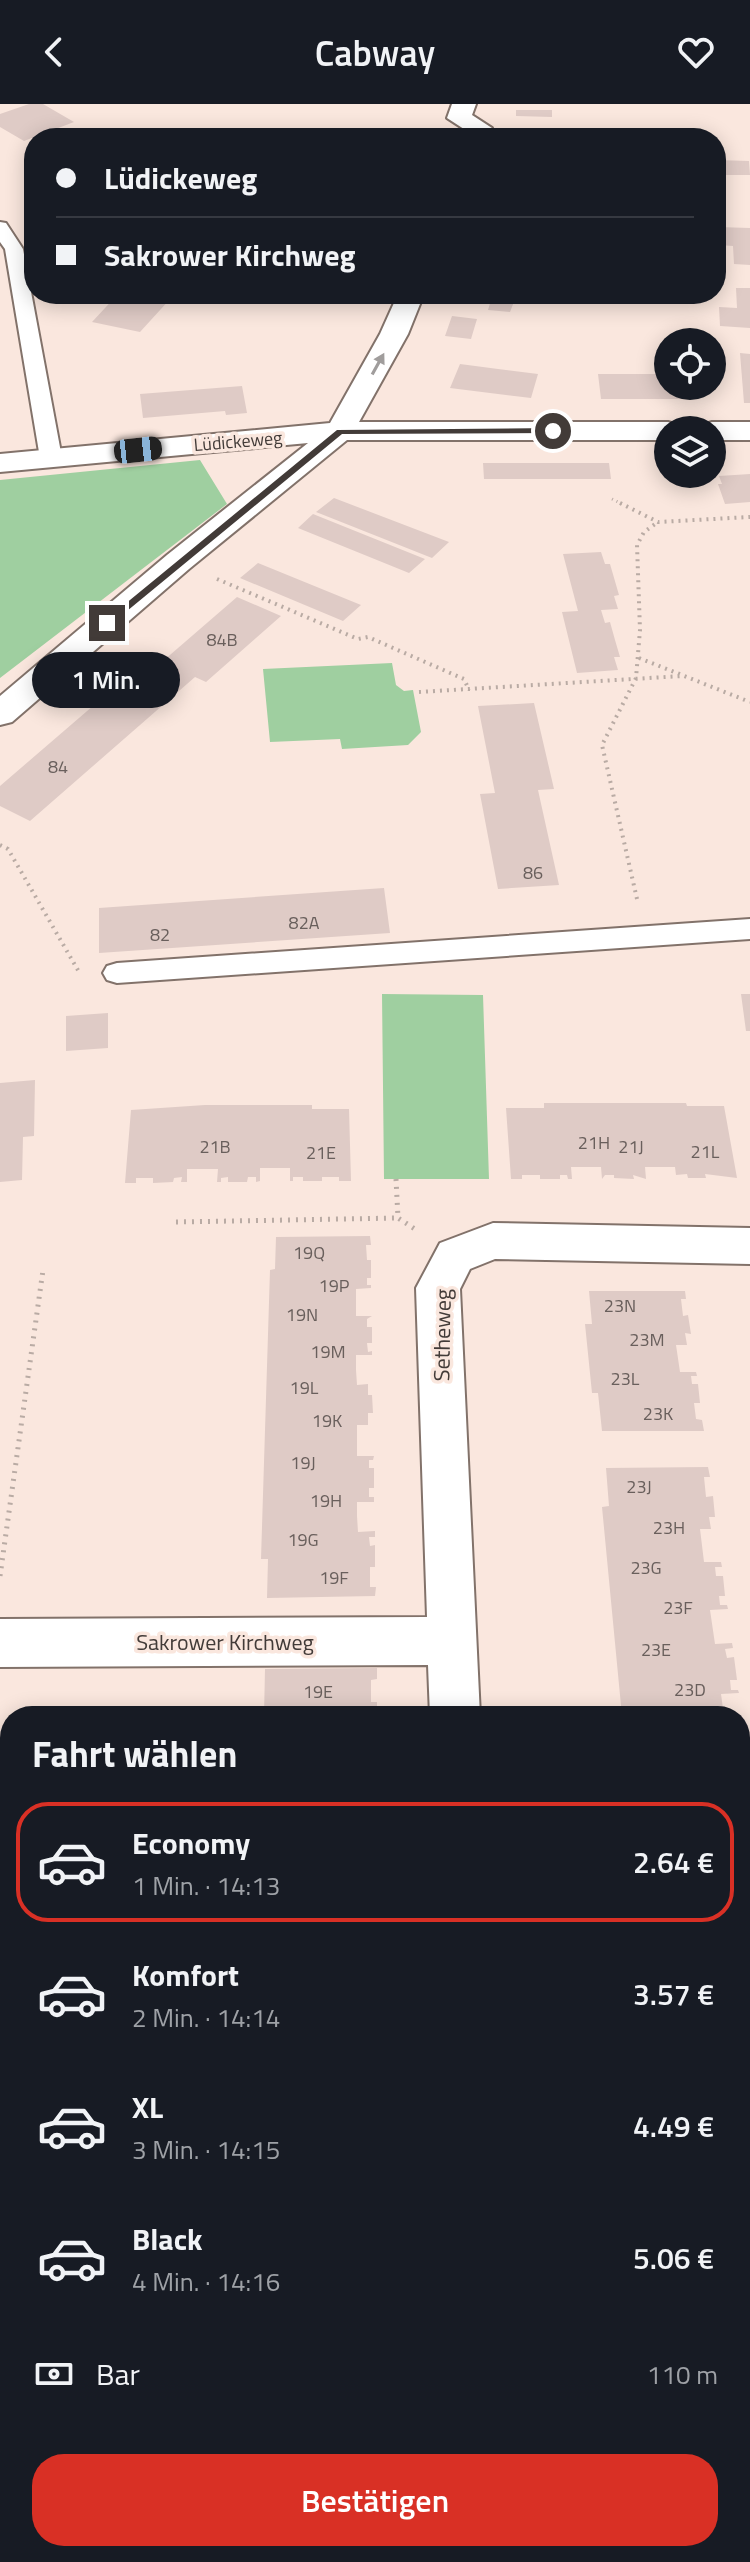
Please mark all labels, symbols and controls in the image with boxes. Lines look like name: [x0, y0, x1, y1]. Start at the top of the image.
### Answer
text: Cabway: [315, 25, 435, 80]
icon: back: [32, 30, 76, 74]
icon: heart: [674, 30, 718, 74]
text: Lüdickeweg: [104, 155, 257, 201]
text: Sakrower Kirchweg: [104, 232, 355, 278]
map controls: [654, 328, 726, 488]
button: locate: [654, 328, 726, 400]
one-way arrow: [371, 352, 384, 375]
route start: [535, 413, 571, 449]
button: layers: [654, 416, 726, 488]
street label: Lüdickeweg: [193, 424, 283, 458]
car: [113, 436, 163, 464]
route end: [89, 605, 125, 641]
house number: 84B: [206, 626, 238, 653]
callout: 1 Min.: [33, 651, 181, 707]
text: 1 Min.: [71, 660, 141, 699]
house number: 84: [48, 753, 68, 780]
house number: 86: [523, 859, 543, 886]
house number: 82A: [289, 909, 320, 936]
house number: 82: [150, 921, 170, 948]
house number: 21H: [578, 1129, 610, 1156]
house number: 21B: [199, 1133, 231, 1160]
house number: 21J: [618, 1133, 644, 1160]
house number: 21L: [691, 1138, 720, 1165]
house number: 21E: [306, 1139, 336, 1166]
house number: 19Q: [293, 1239, 325, 1266]
house number: 19P: [319, 1272, 350, 1299]
street label: Setheweg: [424, 1288, 460, 1382]
house number: 23N: [604, 1292, 636, 1319]
house number: 19N: [286, 1301, 318, 1328]
house number: 23M: [629, 1326, 665, 1353]
house number: 19M: [310, 1338, 346, 1365]
house number: 23L: [611, 1365, 640, 1392]
house number: 19L: [290, 1374, 319, 1401]
house number: 23K: [643, 1400, 673, 1427]
house number: 19K: [312, 1407, 342, 1434]
house number: 19J: [290, 1449, 316, 1476]
house number: 23J: [626, 1473, 652, 1500]
house number: 19H: [310, 1487, 342, 1514]
house number: 23H: [653, 1514, 685, 1541]
house number: 19G: [287, 1526, 319, 1553]
house number: 23G: [630, 1554, 662, 1581]
house number: 19F: [319, 1564, 349, 1591]
house number: 23F: [663, 1594, 693, 1621]
street label: Sakrower Kirchweg: [136, 1625, 314, 1659]
house number: 23E: [641, 1636, 671, 1663]
house number: 23D: [674, 1676, 706, 1703]
house number: 19E: [303, 1678, 333, 1705]
text: Fahrt wählen: [32, 1726, 237, 1781]
text: Economy: [132, 1820, 250, 1866]
icon: car: [36, 1826, 108, 1898]
text: 2.64 €: [633, 1839, 714, 1885]
text: 1 Min. · 14:13: [132, 1866, 280, 1905]
text: Komfort: [132, 1952, 239, 1998]
icon: car: [36, 1958, 108, 2030]
text: 3.57 €: [633, 1971, 714, 2017]
text: 2 Min. · 14:14: [132, 1998, 280, 2037]
text: XL: [132, 2084, 163, 2130]
icon: car: [36, 2090, 108, 2162]
text: 4.49 €: [633, 2103, 714, 2149]
text: 3 Min. · 14:15: [132, 2130, 280, 2169]
text: Black: [132, 2216, 203, 2262]
icon: car: [36, 2222, 108, 2294]
text: 5.06 €: [633, 2235, 714, 2281]
text: 4 Min. · 14:16: [132, 2262, 280, 2301]
text: Bar: [96, 2351, 140, 2397]
icon: cash: [32, 2352, 76, 2396]
text: 110 m: [647, 2355, 718, 2394]
button: Bestätigen: [32, 2454, 718, 2546]

